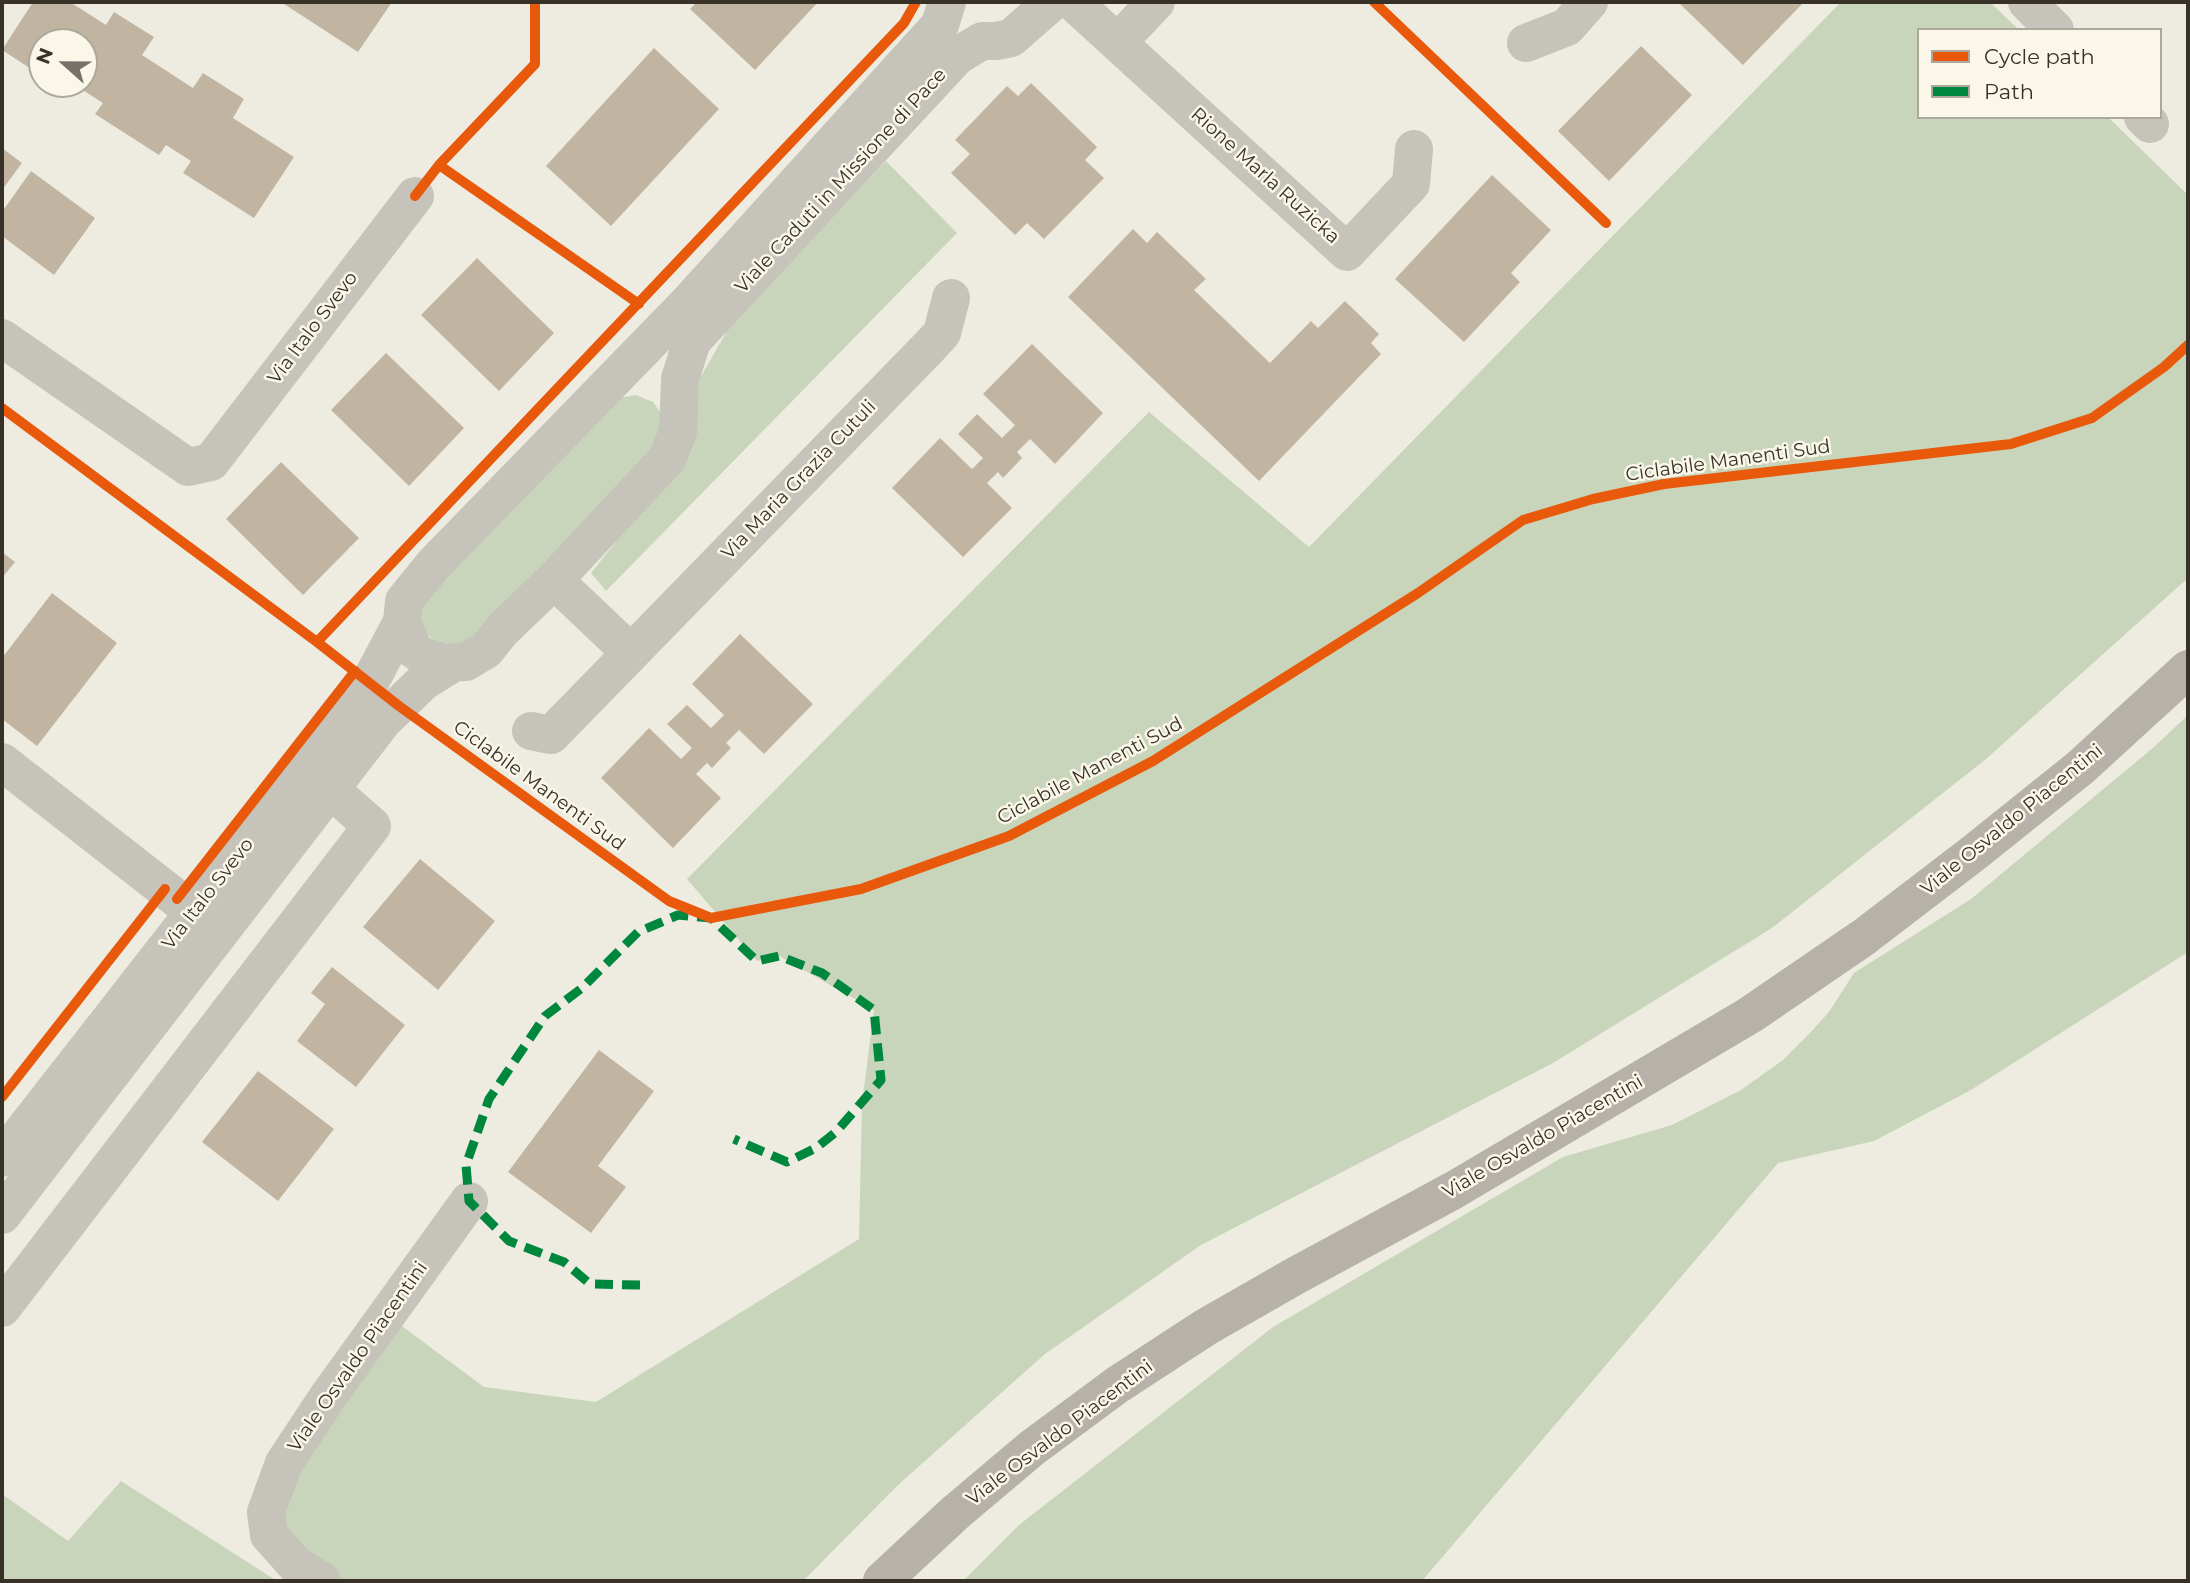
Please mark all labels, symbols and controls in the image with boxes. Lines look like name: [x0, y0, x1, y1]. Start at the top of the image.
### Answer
north arrow: [28, 28, 98, 98]
legend: [1917, 28, 2162, 119]
text: Cycle path: [1984, 44, 2095, 69]
text: N: [31, 45, 58, 67]
street label: Viale Caduti in Missione di Pace: [731, 64, 951, 298]
text: Path: [1984, 79, 2034, 104]
street label: Rione Marla Ruzicka: [1186, 103, 1344, 249]
street label: Via Italo Svevo: [263, 267, 363, 389]
street label: Via Maria Grazia Cutuli: [717, 396, 881, 564]
street label: Ciclabile Manenti Sud: [1624, 435, 1832, 487]
street label: Ciclabile Manenti Sud: [993, 712, 1187, 830]
street label: Ciclabile Manenti Sud: [449, 716, 629, 856]
street label: Viale Osvaldo Piacentini: [1916, 740, 2108, 900]
street label: Via Italo Svevo: [157, 834, 259, 954]
street label: Viale Osvaldo Piacentini: [1439, 1070, 1647, 1204]
street label: Viale Osvaldo Piacentini: [283, 1257, 433, 1457]
street label: Viale Osvaldo Piacentini: [962, 1355, 1158, 1511]

